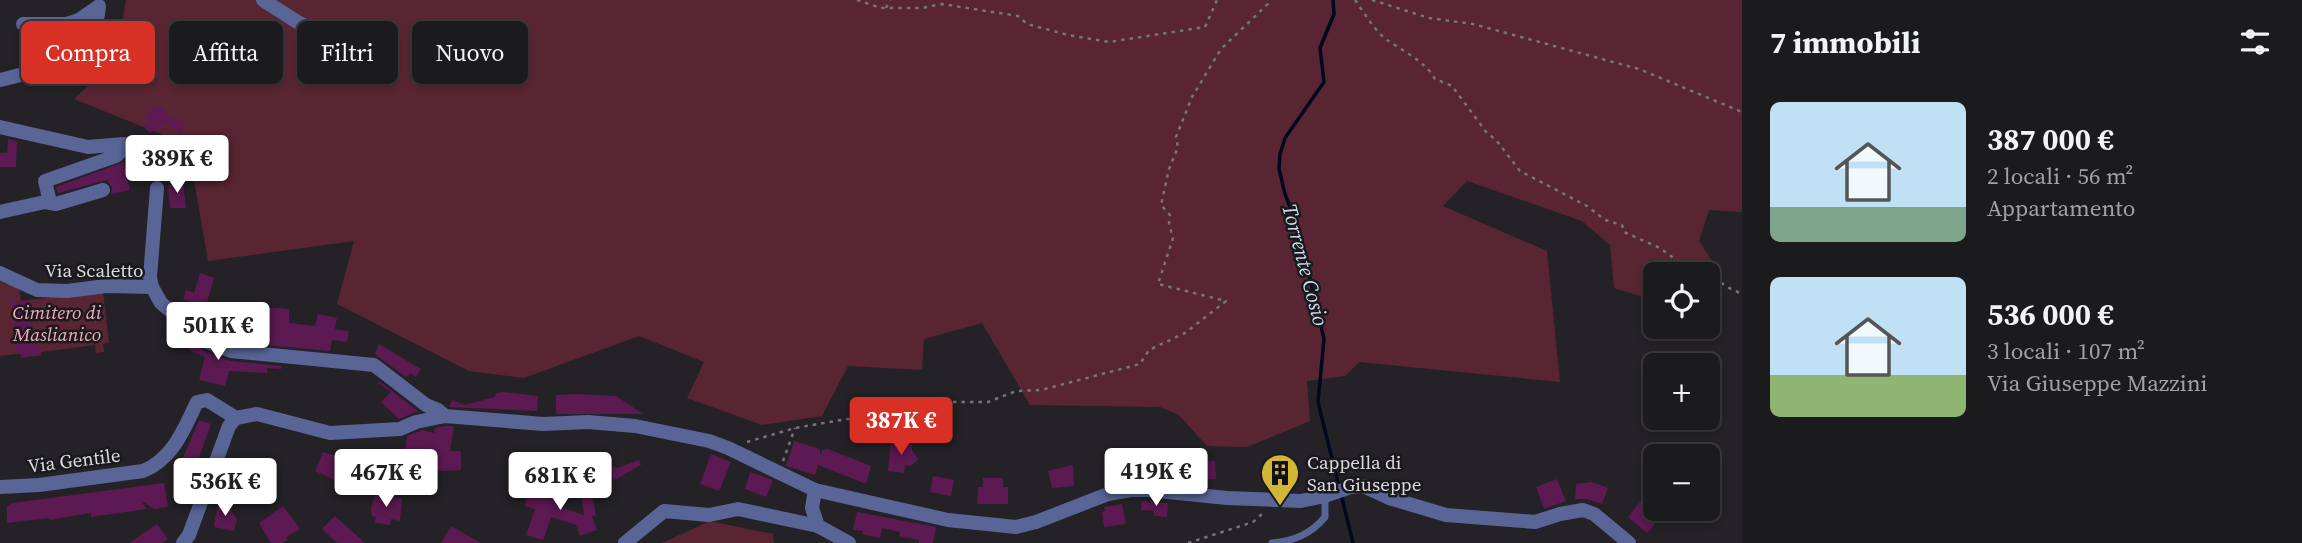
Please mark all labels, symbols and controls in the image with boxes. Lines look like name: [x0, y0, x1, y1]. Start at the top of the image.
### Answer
chip: Compra: [21, 21, 155, 84]
chip: Affitta: [169, 21, 283, 84]
chip: Filtri: [297, 21, 398, 84]
chip: Nuovo: [412, 21, 528, 84]
text: 7 immobili: [1770, 22, 1920, 63]
icon: filters: [2236, 23, 2274, 61]
text: 387 000 €: [1987, 119, 2114, 160]
icon: home: [1826, 130, 1910, 214]
pin: 389K €: [120, 136, 234, 195]
text: 389K €: [142, 142, 212, 174]
text: 2 locali · 56 m²: [1987, 160, 2134, 192]
text: Appartamento: [1987, 192, 2135, 224]
water label: Torrente Cosio: [1275, 201, 1336, 329]
street label: Via Scaletto: [45, 257, 143, 283]
map controls: [1643, 262, 1720, 521]
button: locate: [1643, 262, 1720, 339]
text: 536 000 €: [1987, 294, 2114, 335]
park label: Cimitero di Maslianico: [12, 299, 102, 347]
pin: 501K €: [161, 302, 275, 362]
icon: home: [1826, 305, 1910, 389]
text: 501K €: [183, 309, 253, 341]
text: 3 locali · 107 m²: [1987, 335, 2145, 367]
button: +: [1643, 353, 1720, 430]
text: Via Giuseppe Mazzini: [1987, 367, 2207, 399]
pin: 387K €: [844, 398, 958, 457]
text: 387K €: [866, 404, 936, 436]
street label: Via Gentile: [26, 441, 122, 479]
button: −: [1643, 444, 1720, 521]
pin: 419K €: [1099, 448, 1213, 508]
pin: 467K €: [329, 449, 443, 509]
place label: Cappella di San Giuseppe: [1307, 449, 1421, 497]
pin: 681K €: [503, 452, 617, 512]
building icon: Cappella di San Giuseppe: [1259, 452, 1301, 507]
text: 419K €: [1121, 455, 1191, 487]
text: 467K €: [351, 456, 421, 488]
pin: 536K €: [168, 458, 282, 518]
text: 681K €: [525, 459, 595, 491]
text: 536K €: [190, 465, 260, 497]

